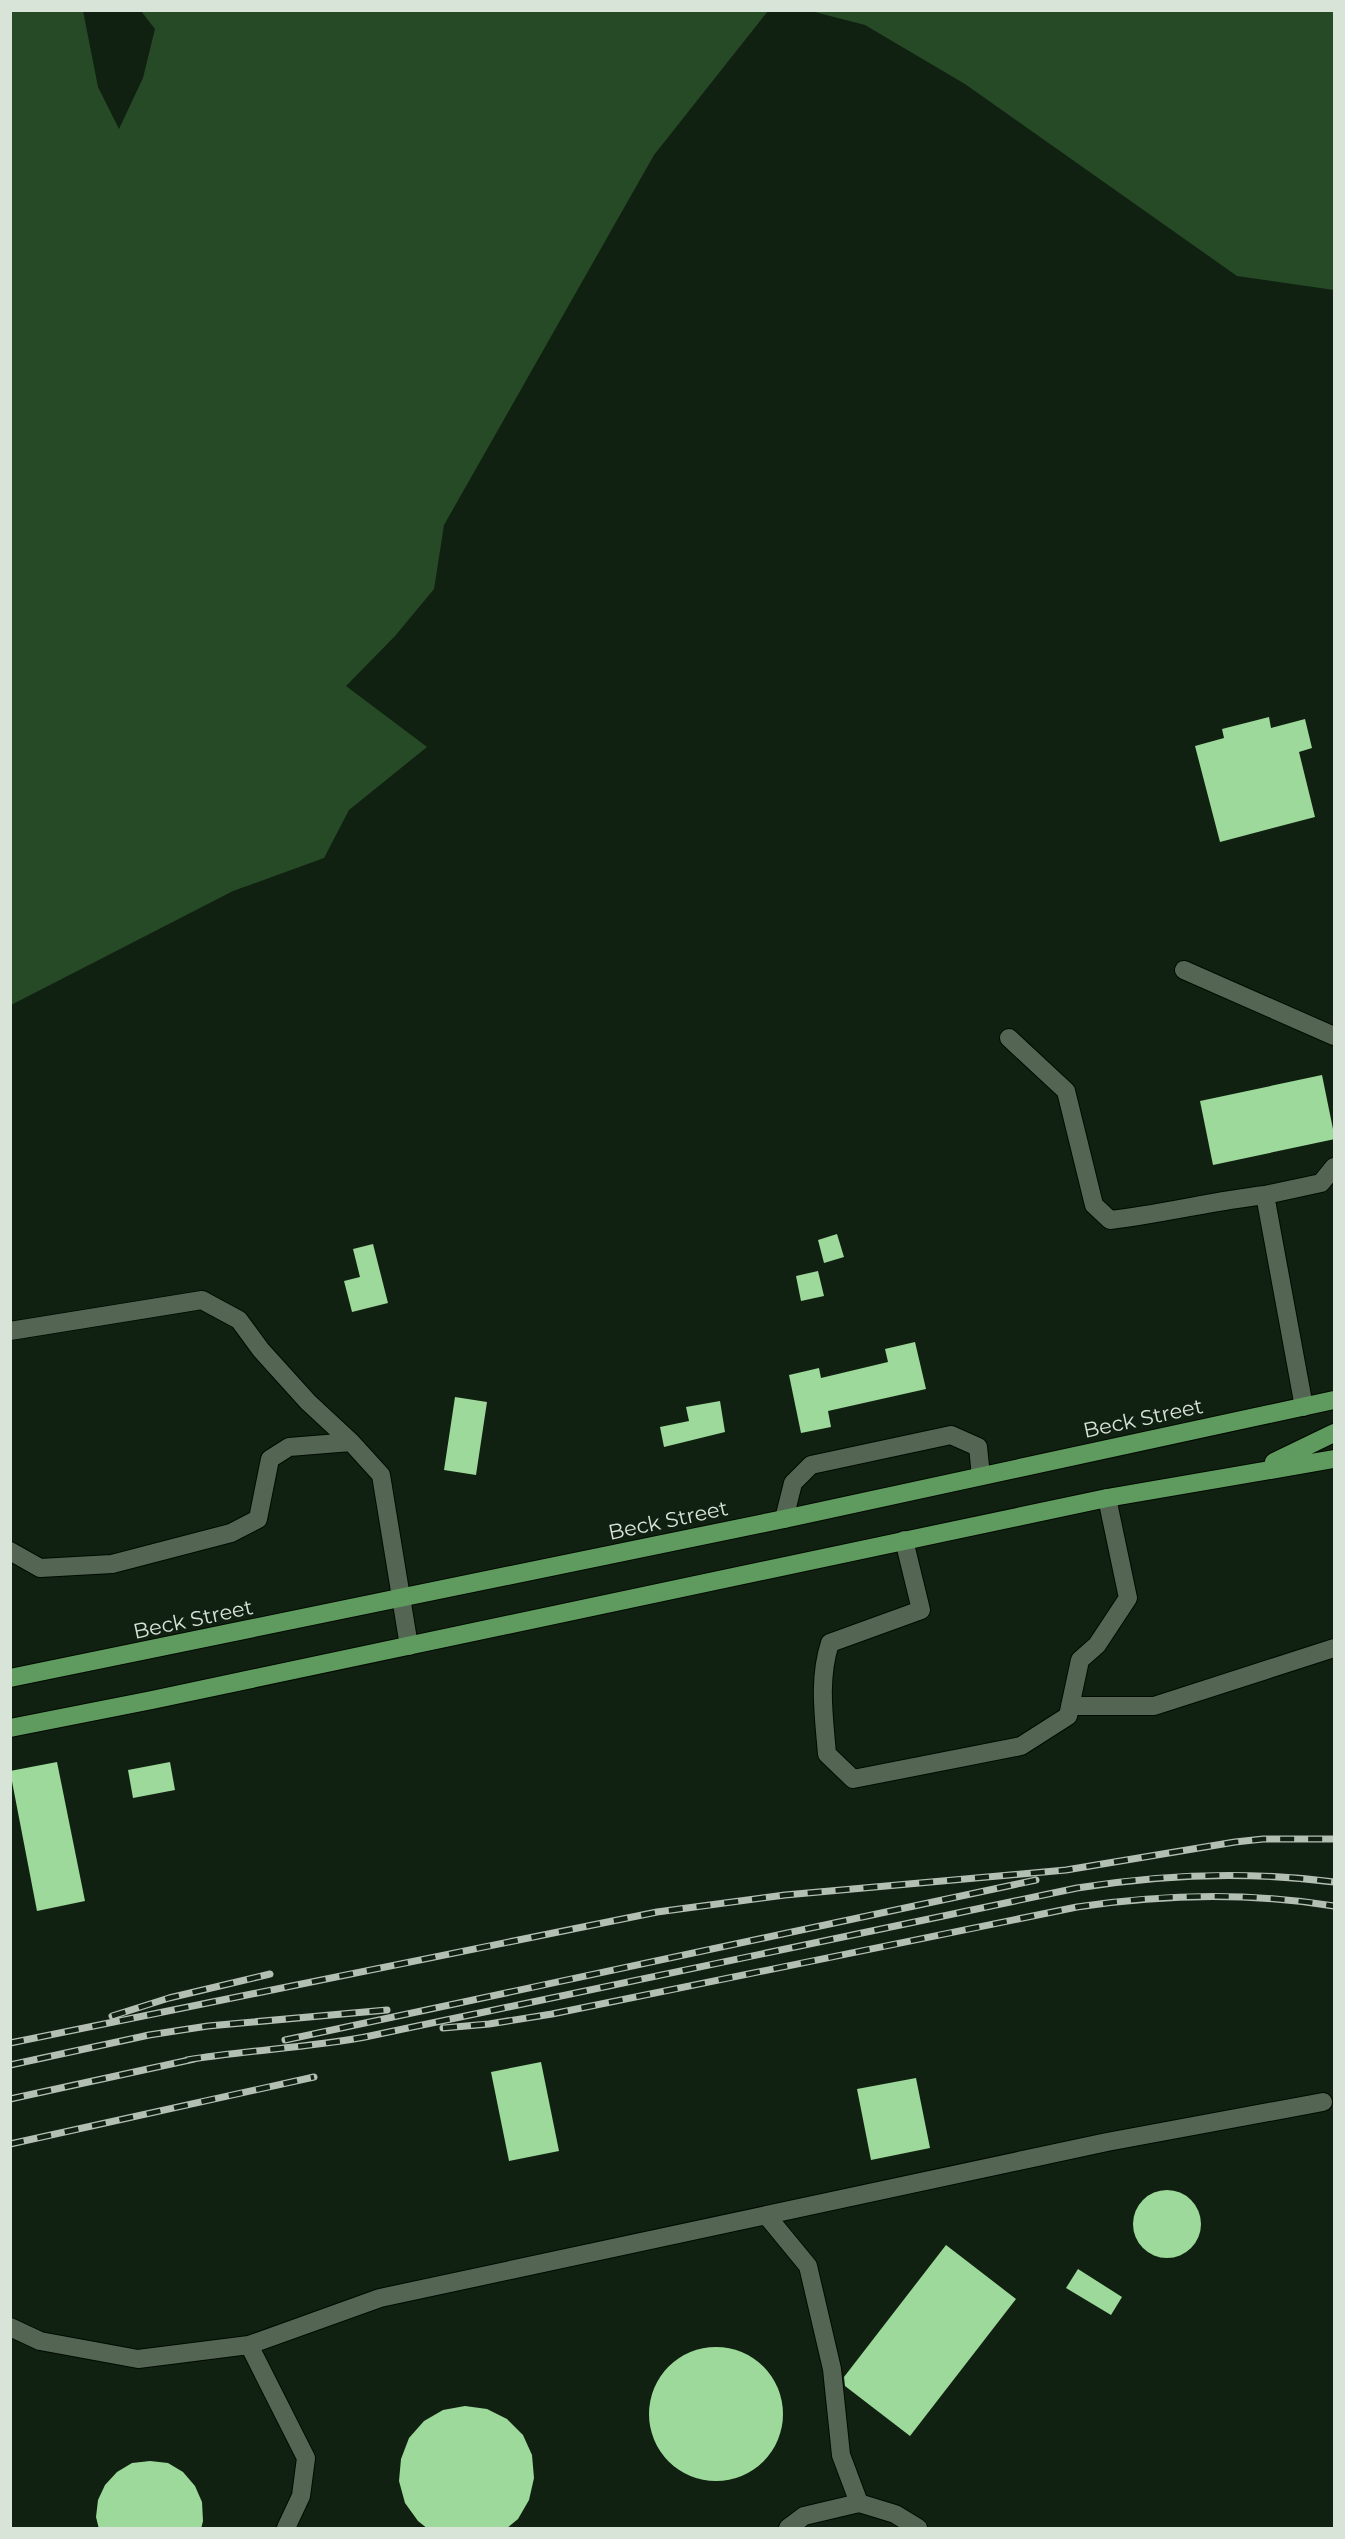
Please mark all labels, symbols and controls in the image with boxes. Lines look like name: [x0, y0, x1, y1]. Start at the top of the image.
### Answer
street label: Beck Street: [1081, 1393, 1205, 1443]
street label: Beck Street: [606, 1495, 730, 1545]
street label: Beck Street: [131, 1594, 255, 1644]

